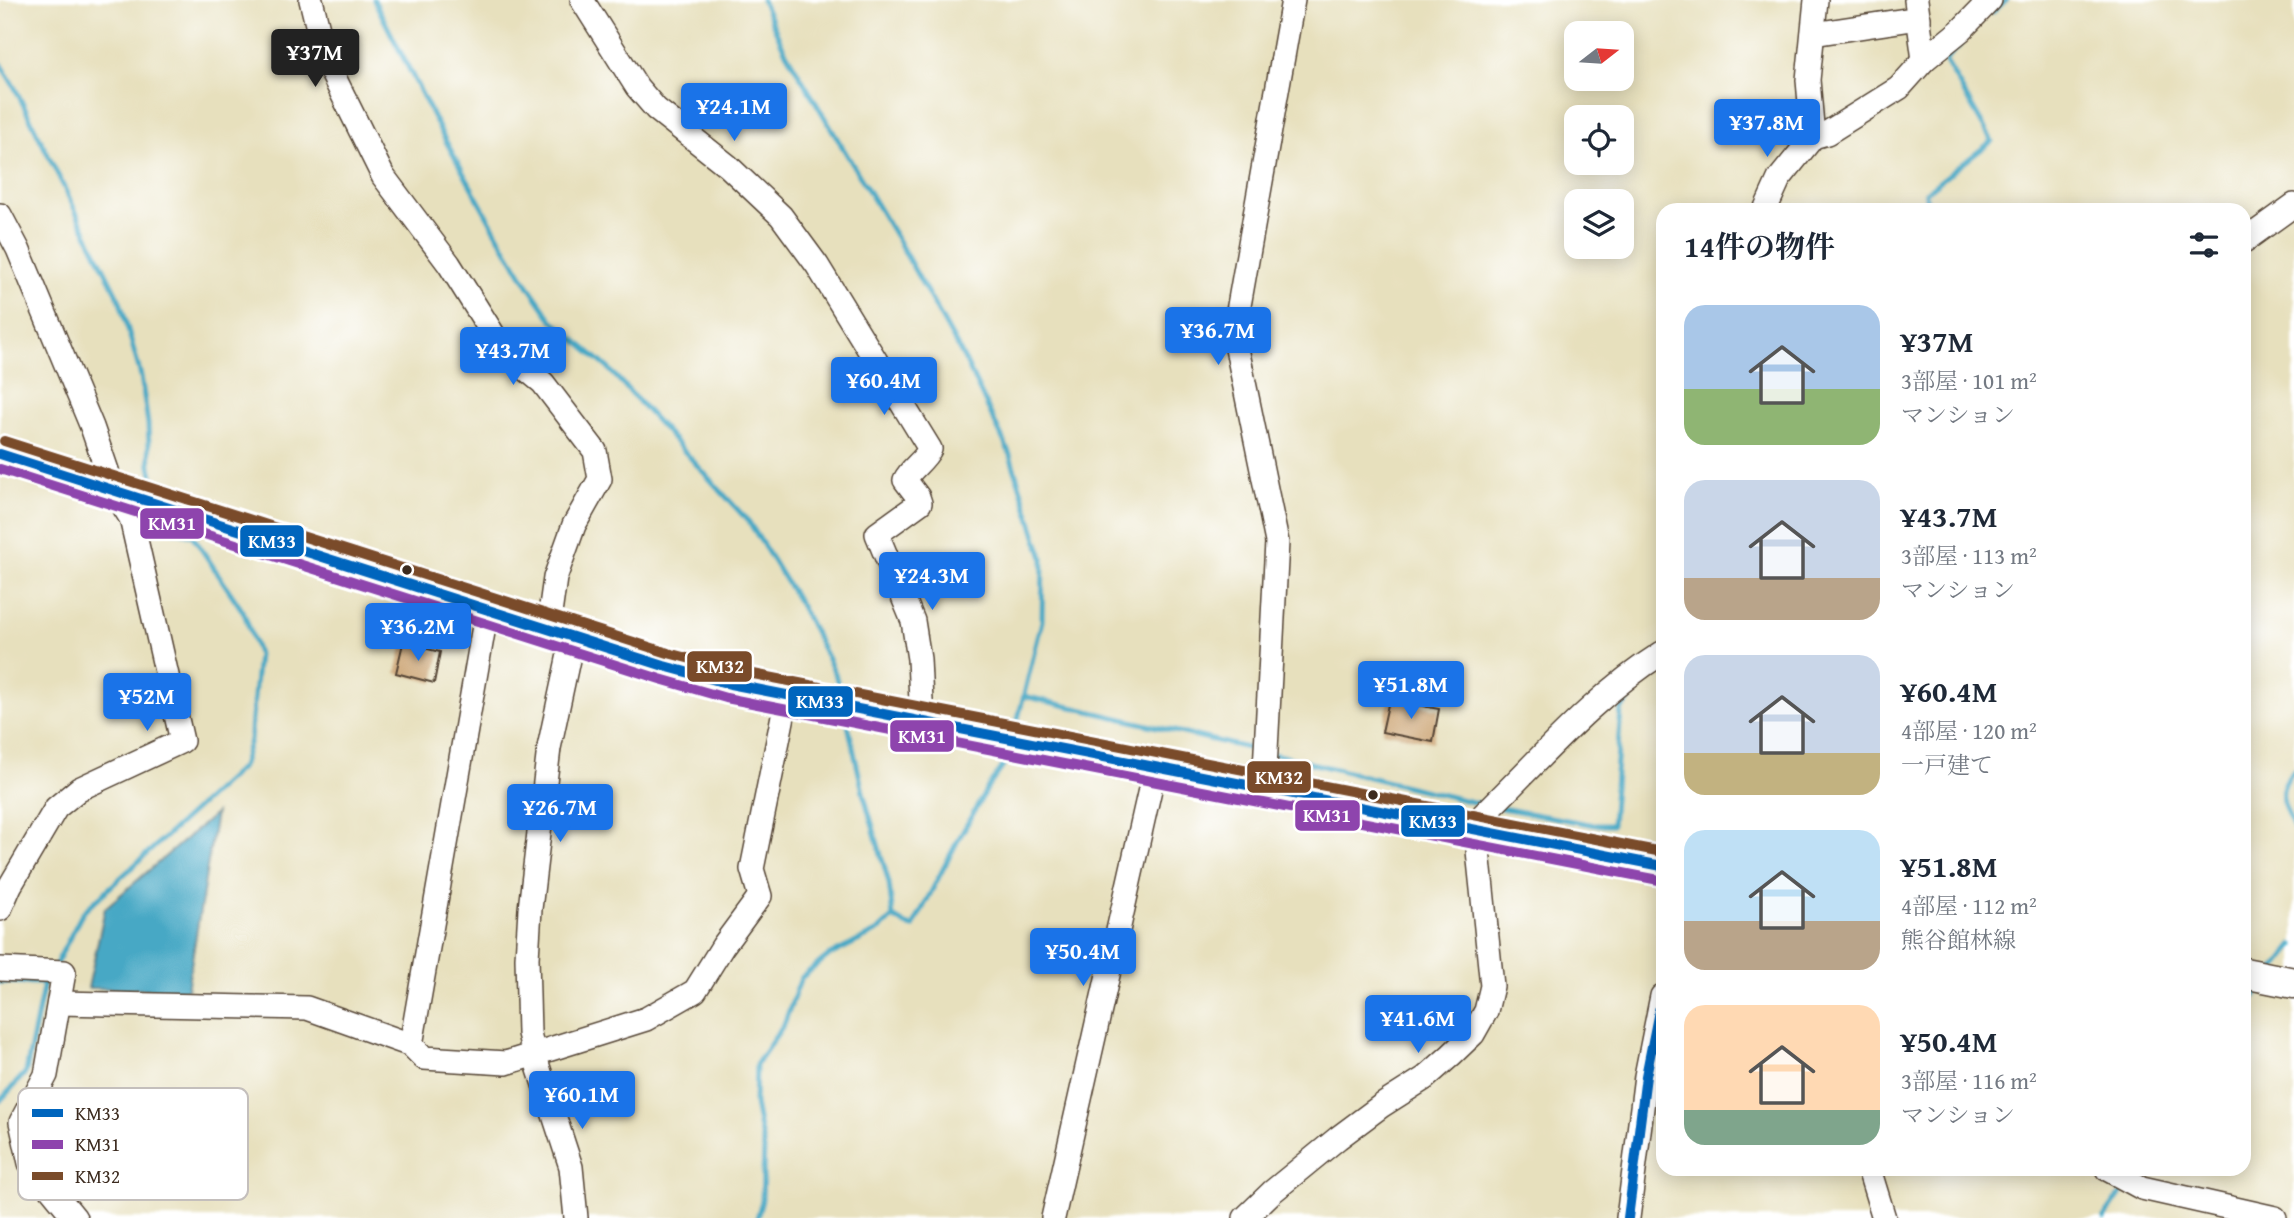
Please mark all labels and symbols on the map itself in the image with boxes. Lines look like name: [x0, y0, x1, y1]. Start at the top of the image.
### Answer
north arrow: [1564, 21, 1634, 91]
pin: ¥37M: [274, 29, 356, 89]
pin: ¥24.1M: [677, 83, 791, 143]
pin: ¥37.8M: [1710, 100, 1824, 159]
pin: ¥36.7M: [1161, 308, 1275, 367]
pin: ¥43.7M: [456, 328, 570, 387]
pin: ¥60.4M: [827, 358, 941, 417]
line badge: KM31: [139, 507, 205, 540]
text: KM31: [148, 509, 196, 537]
line badge: KM33: [239, 524, 305, 558]
text: KM33: [248, 527, 296, 555]
pin: ¥24.3M: [875, 552, 989, 612]
unlabelled marker: [400, 563, 414, 577]
pin: ¥36.2M: [361, 604, 475, 663]
line badge: KM32: [686, 650, 753, 683]
text: KM32: [696, 652, 744, 680]
pin: ¥51.8M: [1354, 662, 1468, 721]
pin: ¥52M: [106, 674, 188, 733]
line badge: KM33: [787, 685, 854, 718]
text: KM33: [796, 687, 844, 715]
line badge: KM31: [889, 719, 955, 753]
text: KM31: [898, 722, 946, 750]
line badge: KM32: [1246, 760, 1312, 794]
text: KM32: [1255, 763, 1303, 791]
pin: ¥26.7M: [503, 784, 617, 844]
unlabelled marker: [1366, 788, 1380, 802]
line badge: KM31: [1294, 799, 1361, 832]
text: KM31: [1303, 801, 1351, 829]
line badge: KM33: [1400, 804, 1466, 838]
text: KM33: [1409, 807, 1457, 835]
pin: ¥50.4M: [1026, 928, 1140, 988]
pin: ¥41.6M: [1361, 996, 1475, 1055]
pin: ¥60.1M: [525, 1072, 639, 1131]
legend: [18, 1088, 248, 1200]
text: KM33: [75, 1099, 120, 1127]
text: KM31: [75, 1130, 120, 1158]
text: KM32: [75, 1162, 120, 1190]

